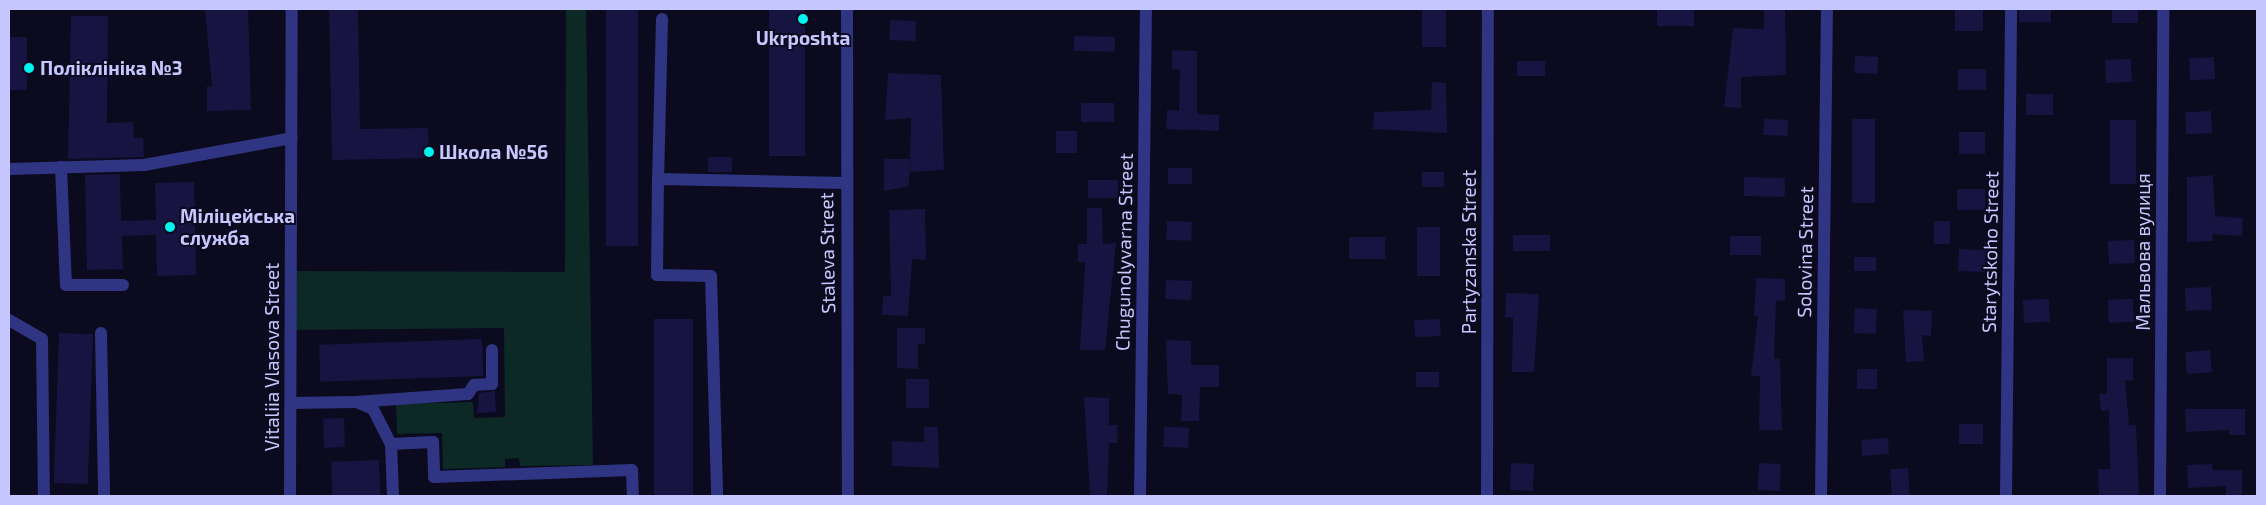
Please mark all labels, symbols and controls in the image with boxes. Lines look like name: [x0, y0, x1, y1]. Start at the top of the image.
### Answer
marker: Ukrposhta: [797, 13, 809, 25]
place label: Ukrposhta: [756, 27, 850, 49]
place label: Поліклініка №3: [40, 57, 183, 79]
marker: Поліклініка №3: [22, 61, 36, 75]
place label: Школа №56: [439, 141, 548, 163]
marker: Школа №56: [423, 146, 435, 158]
street label: Chugunolyvarna Street: [1111, 153, 1137, 351]
street label: Partyzanska Street: [1458, 170, 1480, 334]
street label: Starytskoho Street: [1977, 171, 2003, 333]
street label: Мальвова вулиця: [2132, 173, 2154, 331]
street label: Solovina Street: [1792, 186, 1818, 318]
street label: Staleva Street: [815, 192, 839, 314]
place label: Міліцейська служба: [180, 205, 295, 249]
marker: Міліцейська служба: [164, 221, 176, 233]
street label: Vitaliia Vlasova Street: [261, 262, 283, 452]

